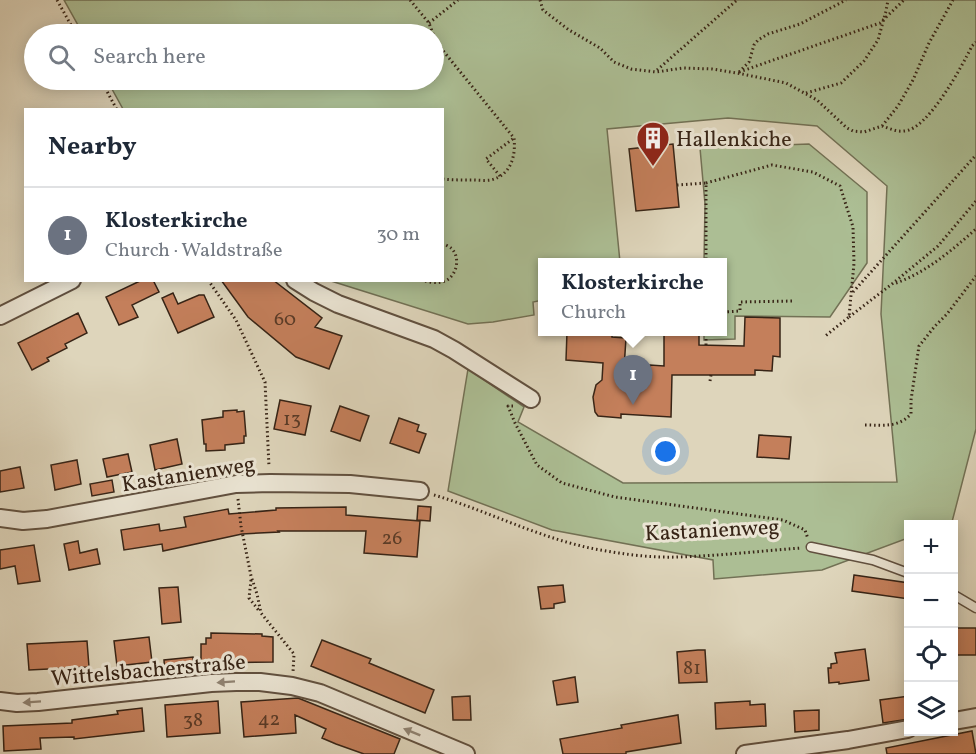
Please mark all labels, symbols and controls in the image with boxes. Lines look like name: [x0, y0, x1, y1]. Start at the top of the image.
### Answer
search box: [24, 24, 444, 90]
icon: search: [45, 41, 78, 74]
text: Search here: [93, 42, 206, 73]
building icon: Hallenkiche: [635, 120, 671, 167]
place label: Hallenkiche: [676, 125, 792, 156]
text: Nearby: [48, 129, 137, 165]
text: Klosterkirche: [105, 206, 248, 237]
text: 1: [63, 221, 72, 249]
text: 30 m: [376, 221, 420, 249]
text: Church · Waldstraße: [105, 237, 283, 265]
popup: [538, 258, 727, 336]
text: Klosterkirche: [561, 268, 704, 299]
text: Church: [561, 299, 626, 327]
house number: 60: [274, 306, 296, 334]
pin: 1: [614, 356, 652, 405]
house number: 13: [283, 406, 301, 434]
your location: [651, 437, 680, 466]
street label: Kastanienweg: [119, 450, 257, 501]
street label: Kastanienweg: [644, 512, 780, 551]
map controls: [904, 520, 958, 736]
button: +: [904, 520, 958, 574]
house number: 26: [382, 525, 402, 553]
button: −: [904, 574, 958, 628]
button: locate: [904, 628, 958, 682]
street label: Wittelsbacherstraße: [50, 648, 247, 695]
house number: 81: [683, 655, 701, 683]
one-way arrow: [216, 678, 235, 687]
button: layers: [904, 682, 958, 736]
one-way arrow: [23, 697, 42, 707]
house number: 42: [258, 706, 280, 734]
house number: 38: [183, 707, 203, 735]
one-way arrow: [403, 727, 421, 736]

